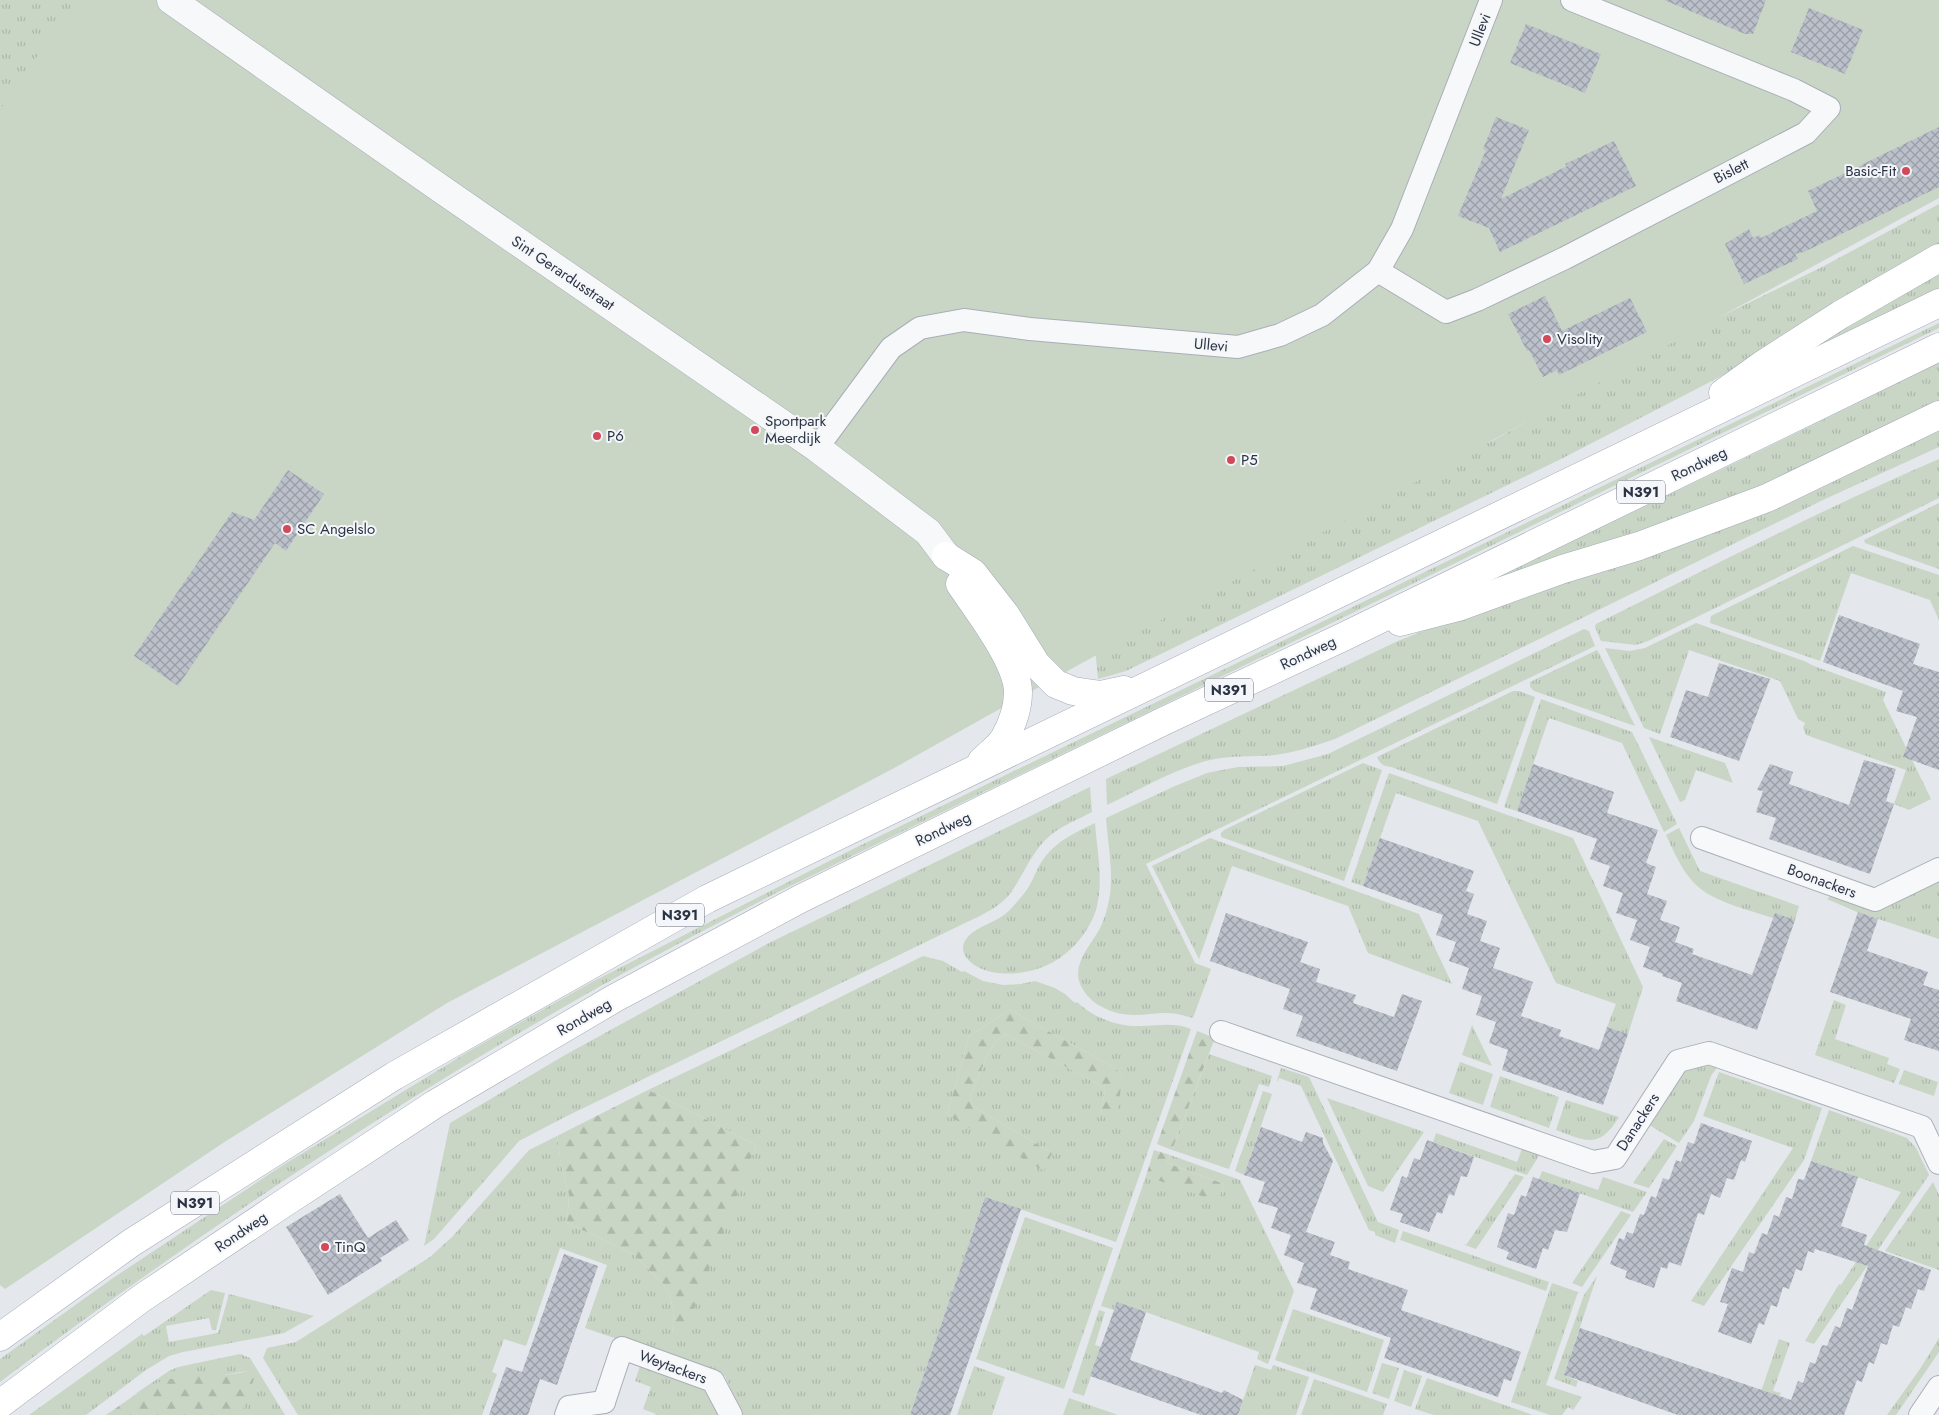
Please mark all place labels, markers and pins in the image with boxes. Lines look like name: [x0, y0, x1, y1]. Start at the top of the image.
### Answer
place label: Basic-Fit: [1845, 160, 1896, 182]
marker: Basic-Fit: [1900, 165, 1912, 177]
place label: Visolity: [1557, 328, 1603, 350]
marker: Visolity: [1541, 333, 1553, 345]
place label: Sportpark Meerdijk: [765, 410, 827, 449]
marker: Sportpark Meerdijk: [749, 424, 761, 436]
place label: P6: [607, 425, 624, 447]
marker: P6: [591, 430, 603, 442]
place label: P5: [1241, 449, 1258, 471]
marker: P5: [1225, 454, 1237, 466]
place label: SC Angelslo: [297, 518, 375, 540]
marker: SC Angelslo: [281, 523, 293, 535]
place label: TinQ: [335, 1236, 366, 1258]
marker: TinQ: [319, 1241, 331, 1253]

